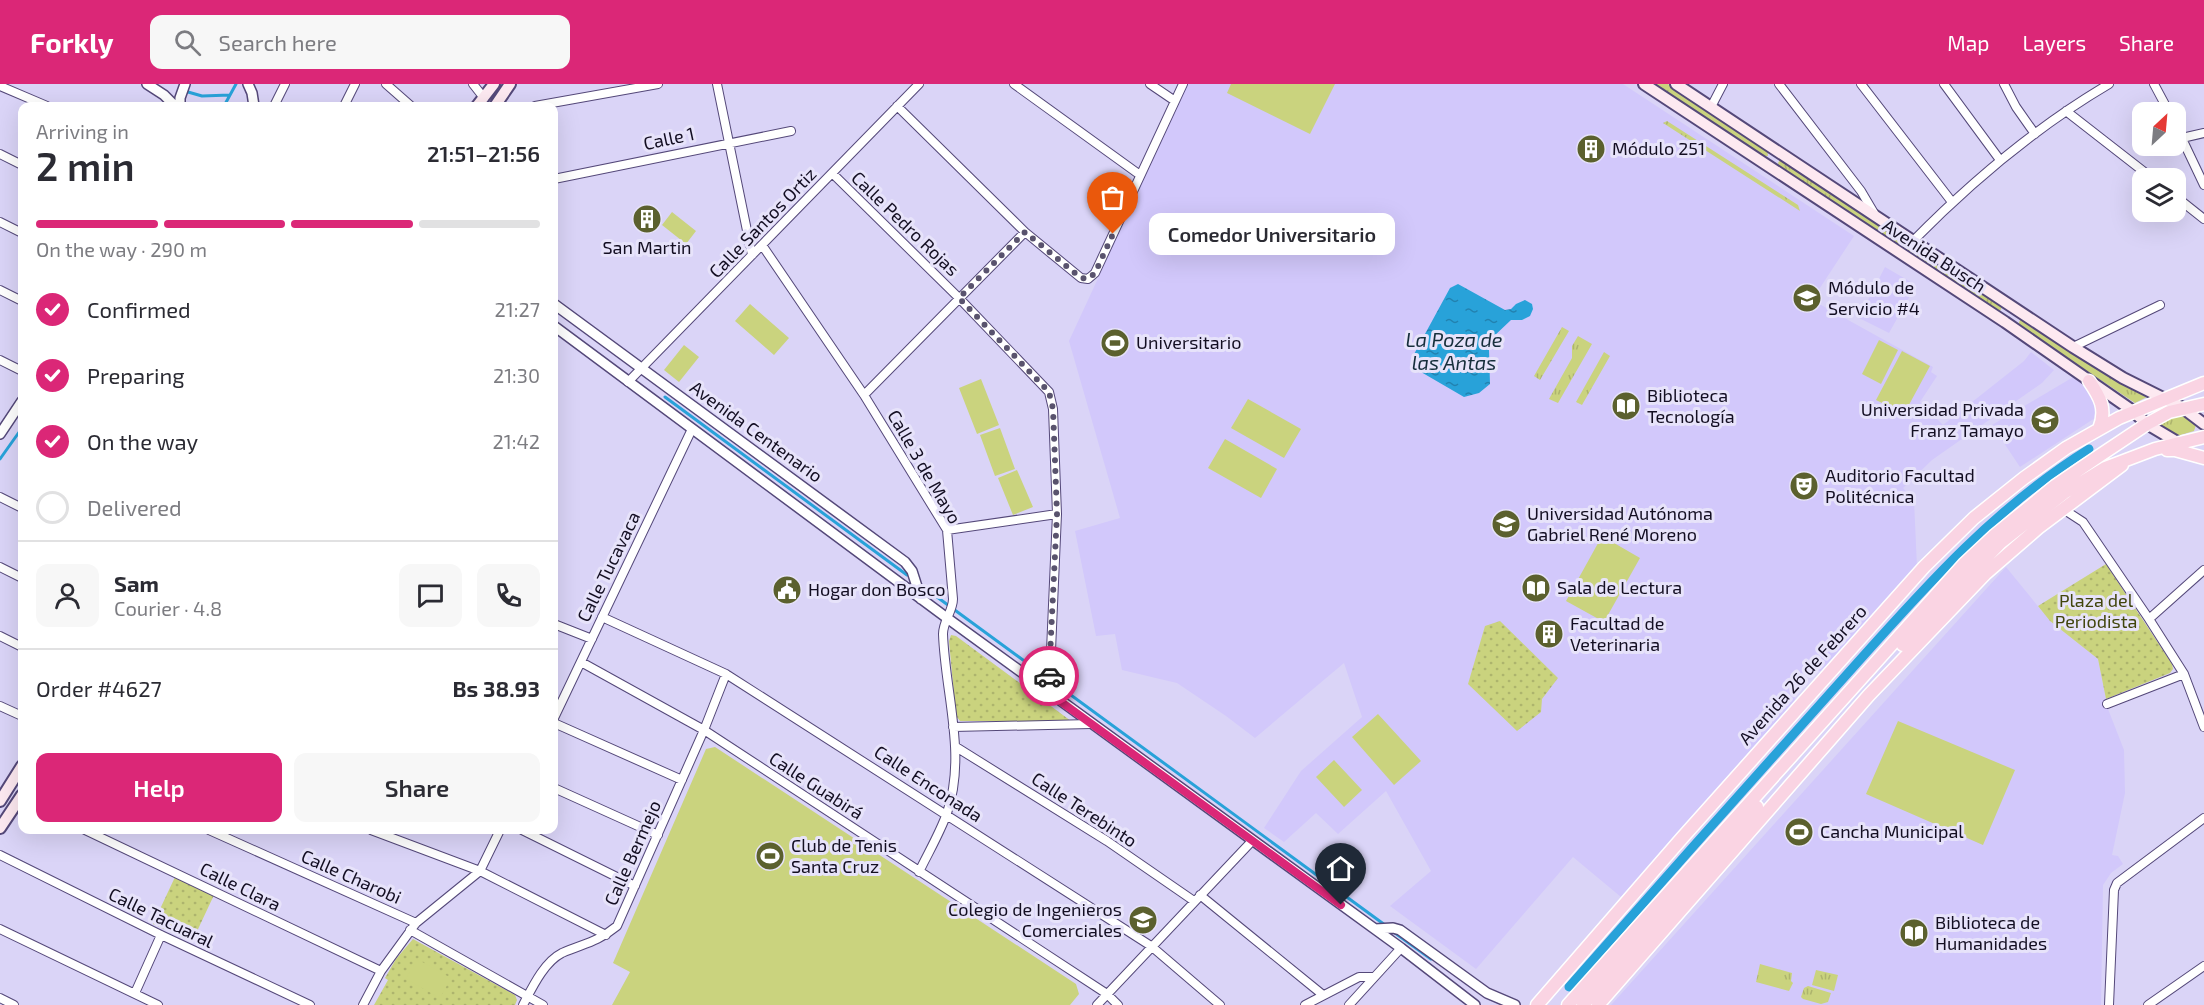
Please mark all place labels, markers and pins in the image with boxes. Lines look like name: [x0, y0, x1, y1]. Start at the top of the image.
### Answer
building icon: Módulo 251: [1575, 133, 1607, 165]
place label: Módulo 251: [1612, 137, 1705, 159]
pin: [1087, 172, 1138, 234]
building icon: San Martin: [631, 203, 663, 235]
callout: Comedor Universitario: [1149, 213, 1395, 255]
place label: San Martin: [602, 236, 692, 258]
place label: Módulo de Servicio #4: [1828, 276, 1920, 319]
school or university icon: Módulo de Servicio #4: [1791, 282, 1823, 314]
sports icon: Universitario: [1099, 327, 1131, 359]
place label: Universitario: [1136, 331, 1241, 353]
place label: Biblioteca Tecnología: [1647, 384, 1735, 427]
library icon: Biblioteca Tecnología: [1610, 390, 1642, 422]
place label: Universidad Privada Franz Tamayo: [1861, 398, 2024, 441]
school or university icon: Universidad Privada Franz Tamayo: [2029, 404, 2061, 436]
place label: Auditorio Facultad Politécnica: [1825, 464, 1975, 507]
theatre icon: Auditorio Facultad Politécnica: [1788, 470, 1820, 502]
place label: Universidad Autónoma Gabriel René Moreno: [1527, 502, 1713, 545]
school or university icon: Universidad Autónoma Gabriel René Moreno: [1490, 508, 1522, 540]
library icon: Sala de Lectura: [1520, 572, 1552, 604]
public building icon: Hogar don Bosco: [771, 574, 803, 606]
place label: Sala de Lectura: [1557, 576, 1682, 598]
place label: Hogar don Bosco: [808, 578, 945, 600]
place label: Facultad de Veterinaria: [1570, 612, 1665, 655]
building icon: Facultad de Veterinaria: [1533, 618, 1565, 650]
sports icon: Cancha Municipal: [1783, 816, 1815, 848]
place label: Cancha Municipal: [1820, 820, 1964, 842]
place label: Club de Tenis Santa Cruz: [791, 834, 897, 877]
sports icon: Club de Tenis Santa Cruz: [754, 840, 786, 872]
pin: [1315, 843, 1366, 905]
place label: Colegio de Ingenieros Comerciales: [948, 898, 1122, 941]
school or university icon: Colegio de Ingenieros Comerciales: [1127, 904, 1159, 936]
place label: Biblioteca de Humanidades: [1935, 911, 2047, 954]
library icon: Biblioteca de Humanidades: [1898, 917, 1930, 949]

